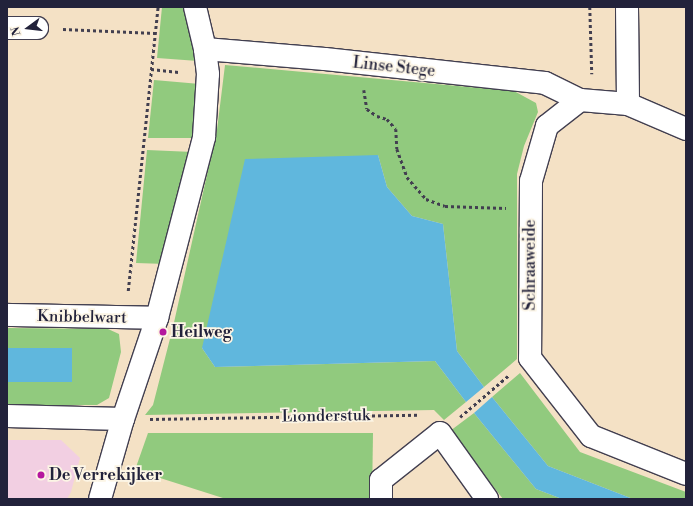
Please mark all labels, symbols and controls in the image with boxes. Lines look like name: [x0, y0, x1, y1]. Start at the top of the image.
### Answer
north arrow: [8, 8, 48, 48]
text: N: [9, 25, 24, 37]
street label: Linse Stege: [352, 53, 436, 81]
street label: Schraaweide: [520, 219, 540, 311]
street label: Knibbelwart: [37, 307, 127, 327]
place label: Heilweg: [171, 322, 232, 342]
marker: Heilweg: [158, 327, 168, 337]
street label: Lionderstuk: [281, 406, 371, 426]
place label: De Verrekijker: [49, 465, 162, 485]
marker: De Verrekijker: [36, 470, 46, 480]

